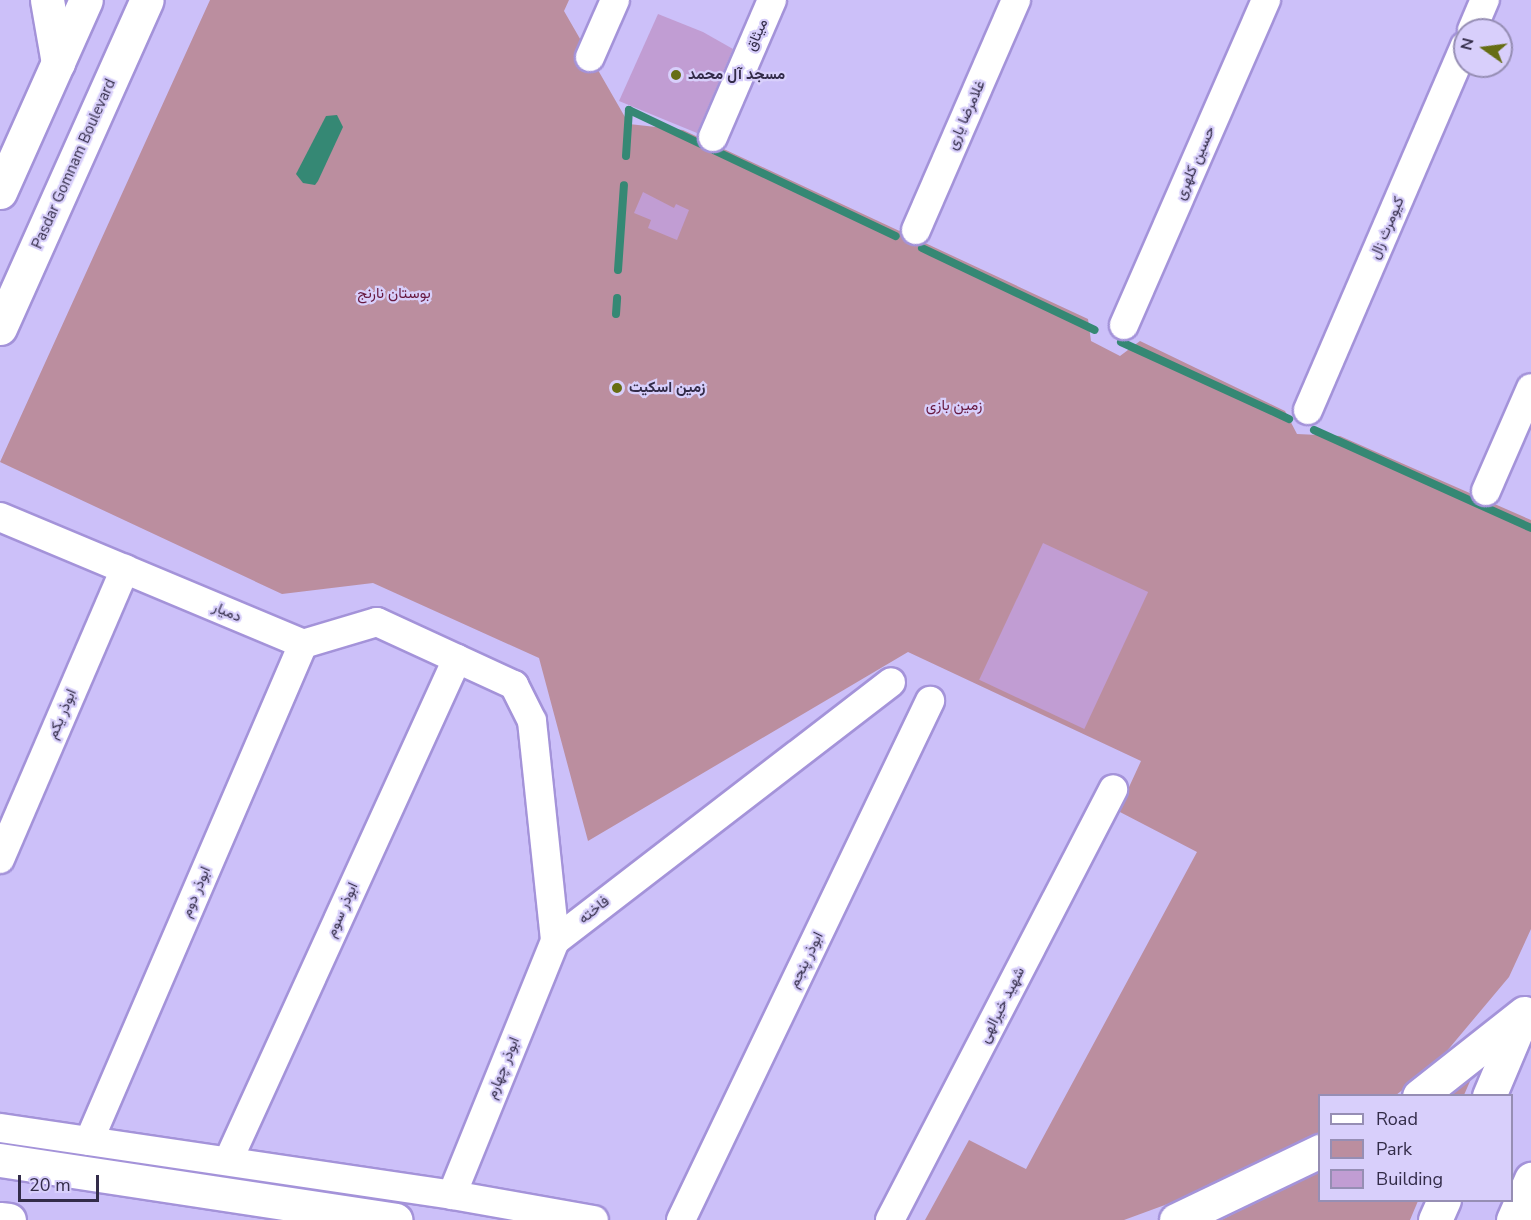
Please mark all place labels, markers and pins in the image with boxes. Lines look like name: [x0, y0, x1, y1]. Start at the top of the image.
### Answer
place label: مسجد آل محمد: [688, 66, 785, 84]
marker: مسجد آل محمد: [669, 68, 683, 82]
place label: زمین اسکیت: [629, 379, 705, 397]
marker: زمین اسکیت: [610, 381, 624, 395]

